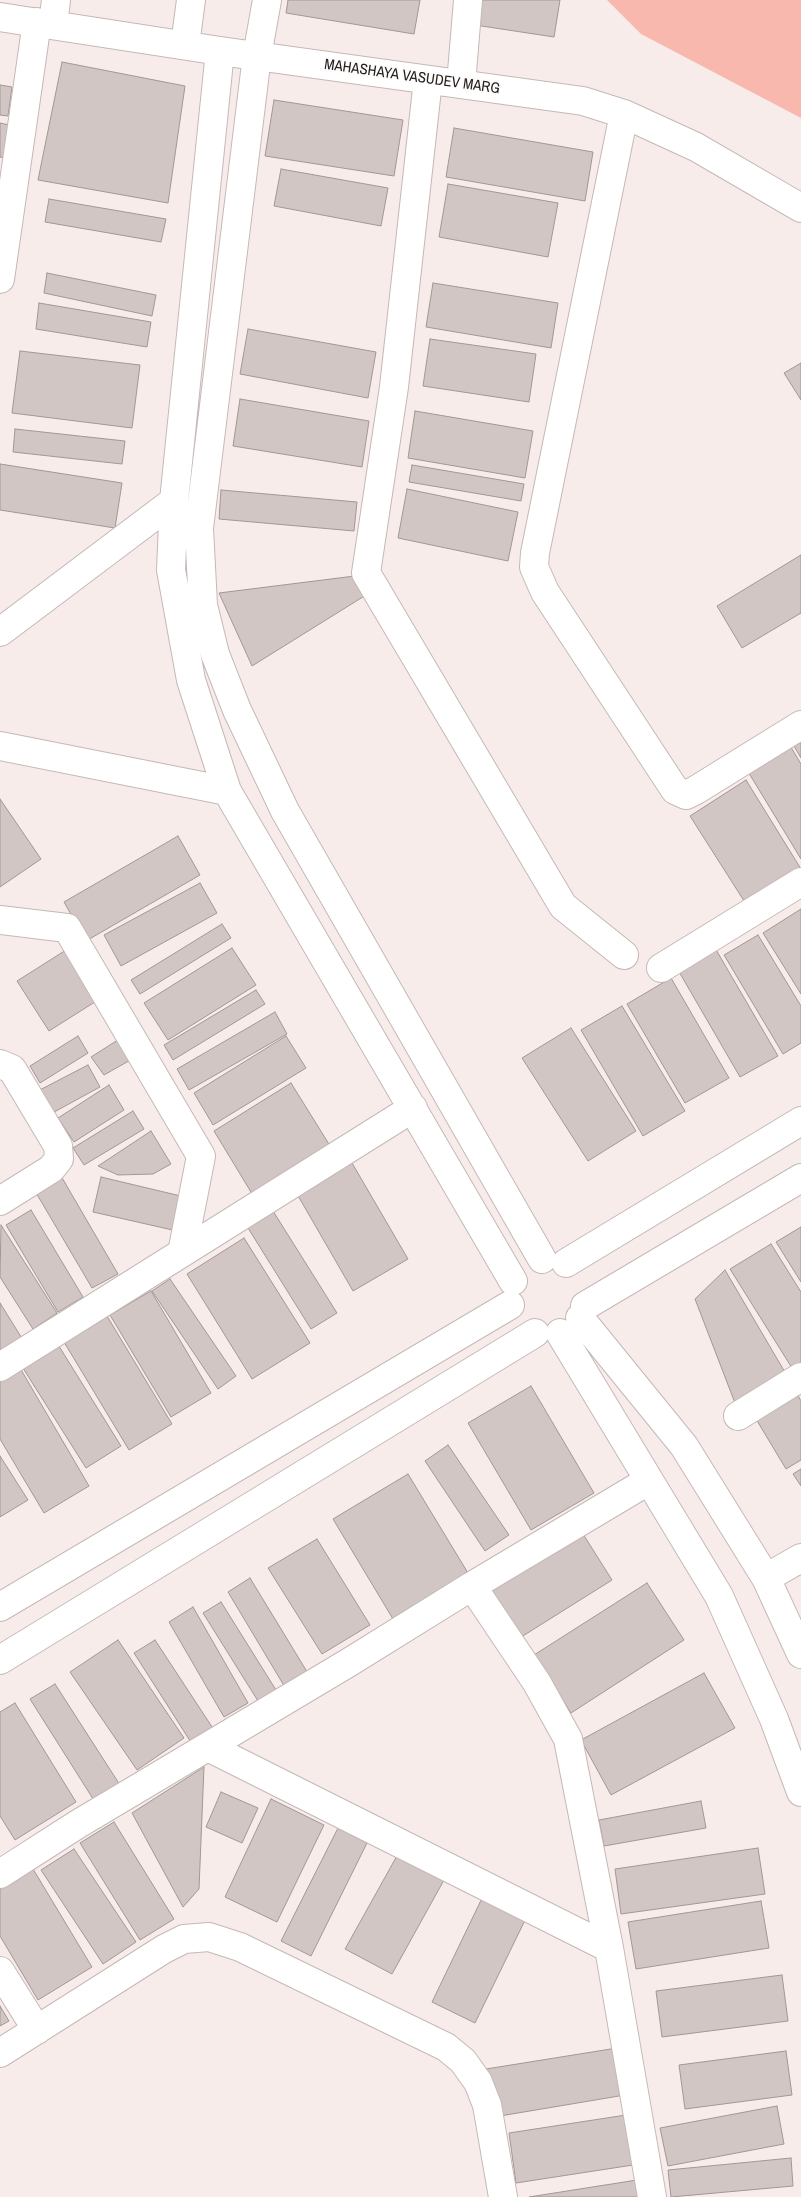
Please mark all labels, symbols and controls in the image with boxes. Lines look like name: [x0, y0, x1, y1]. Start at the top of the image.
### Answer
street label: MAHASHAYA VASUDEV MARG: [323, 56, 501, 98]

